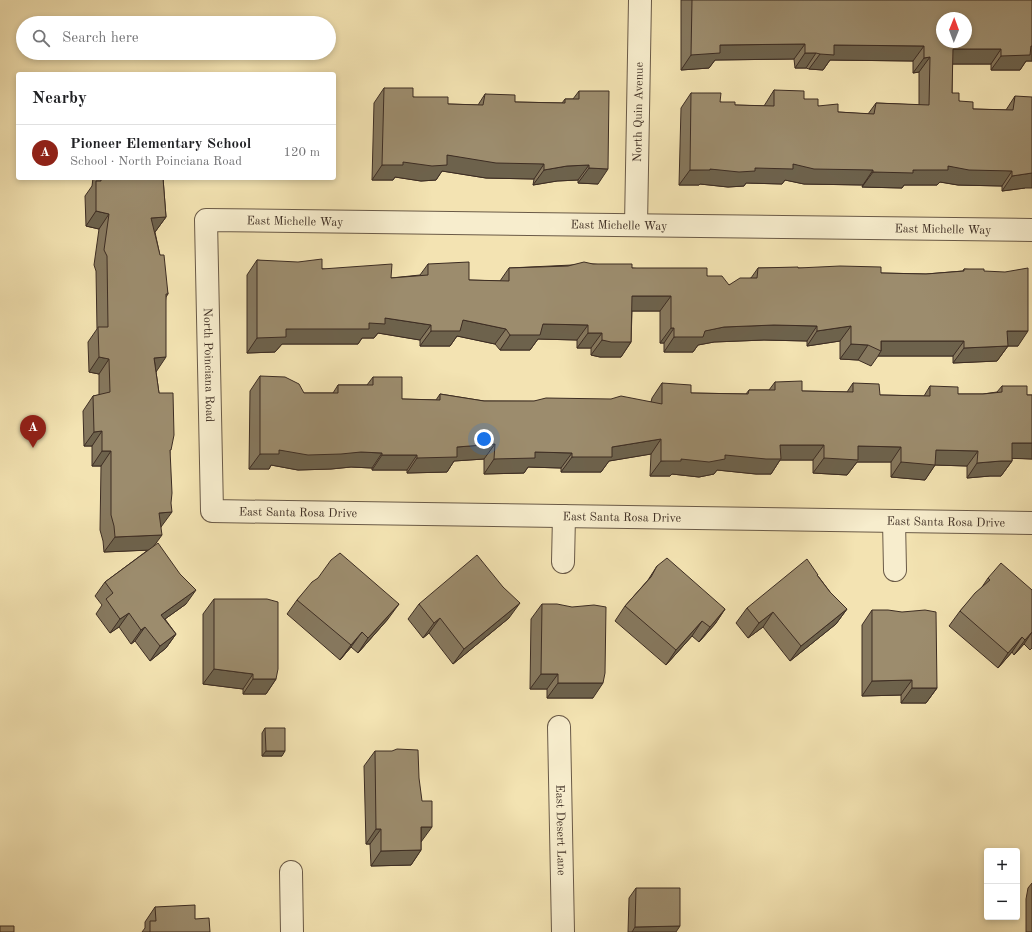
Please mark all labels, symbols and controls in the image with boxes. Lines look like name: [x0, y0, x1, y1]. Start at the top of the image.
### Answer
north arrow: [936, 12, 972, 48]
search box: [16, 16, 336, 60]
icon: search: [30, 27, 52, 49]
text: Search here: [62, 31, 139, 46]
street label: North Quin Avenue: [632, 61, 646, 162]
text: Nearby: [32, 90, 87, 107]
text: Pioneer Elementary School: [70, 137, 251, 152]
text: A: [40, 146, 50, 159]
text: 120 m: [283, 146, 320, 159]
text: School · North Poinciana Road: [70, 155, 242, 168]
street label: East Michelle Way: [246, 215, 344, 229]
street label: East Michelle Way: [570, 219, 668, 233]
street label: East Michelle Way: [894, 223, 992, 237]
street label: North Poinciana Road: [201, 308, 215, 422]
pin: A: [20, 415, 46, 448]
your location: [474, 429, 494, 449]
street label: East Santa Rosa Drive: [239, 506, 358, 520]
street label: East Santa Rosa Drive: [563, 511, 682, 525]
street label: East Santa Rosa Drive: [887, 516, 1006, 530]
street label: East Desert Lane: [553, 784, 567, 876]
map controls: [984, 848, 1020, 920]
button: +: [984, 848, 1020, 884]
button: −: [984, 884, 1020, 920]

